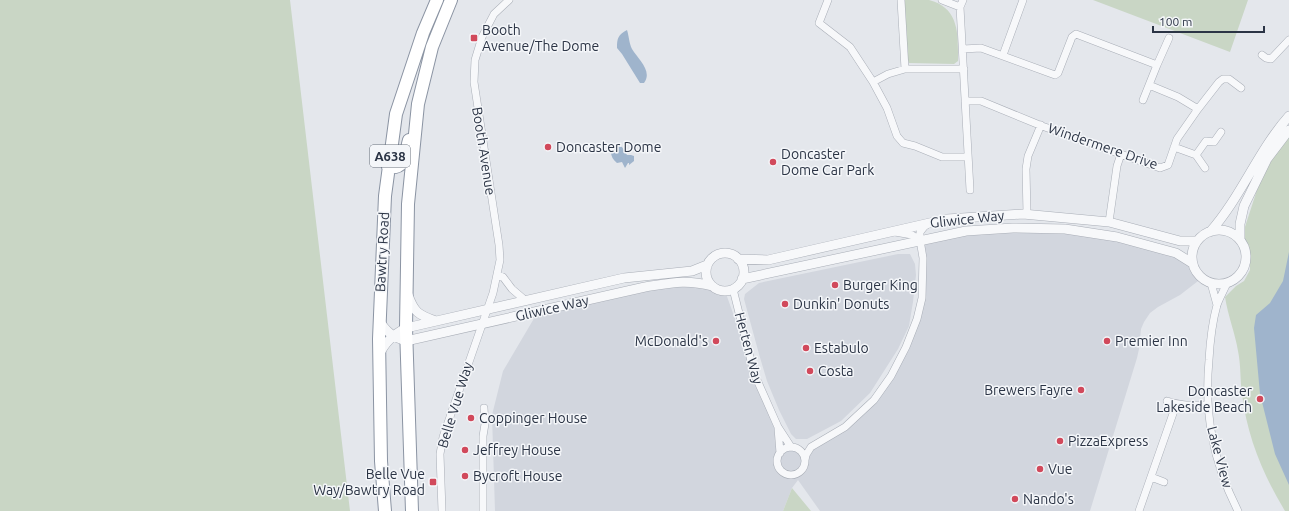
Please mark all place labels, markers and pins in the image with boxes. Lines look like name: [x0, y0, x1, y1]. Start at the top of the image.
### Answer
place label: Booth Avenue/The Dome: [482, 22, 599, 54]
marker: Booth Avenue/The Dome: [469, 33, 479, 43]
place label: Doncaster Dome: [556, 139, 661, 155]
marker: Doncaster Dome: [543, 142, 553, 152]
place label: Doncaster Dome Car Park: [781, 146, 874, 178]
marker: Doncaster Dome Car Park: [768, 157, 778, 167]
place label: Burger King: [843, 277, 918, 293]
marker: Burger King: [830, 280, 840, 290]
place label: Dunkin' Donuts: [793, 296, 889, 312]
marker: Dunkin' Donuts: [780, 299, 790, 309]
place label: McDonald's: [635, 333, 708, 349]
place label: Premier Inn: [1115, 333, 1188, 349]
marker: McDonald's: [711, 336, 721, 346]
marker: Premier Inn: [1102, 336, 1112, 346]
place label: Estabulo: [814, 340, 869, 356]
marker: Estabulo: [801, 343, 811, 353]
place label: Costa: [818, 363, 854, 379]
marker: Costa: [805, 366, 815, 376]
place label: Brewers Fayre: [984, 382, 1073, 398]
place label: Doncaster Lakeside Beach: [1156, 383, 1253, 415]
marker: Brewers Fayre: [1076, 385, 1086, 395]
marker: Doncaster Lakeside Beach: [1255, 394, 1265, 404]
place label: Coppinger House: [479, 410, 588, 426]
marker: Coppinger House: [466, 413, 476, 423]
place label: PizzaExpress: [1068, 433, 1148, 449]
marker: PizzaExpress: [1055, 436, 1065, 446]
place label: Jeffrey House: [473, 442, 561, 458]
marker: Jeffrey House: [460, 445, 470, 455]
place label: Vue: [1048, 461, 1072, 477]
marker: Vue: [1035, 464, 1045, 474]
place label: Belle Vue Way/Bawtry Road: [313, 466, 425, 498]
place label: Bycroft House: [473, 468, 562, 484]
marker: Bycroft House: [460, 471, 470, 481]
marker: Belle Vue Way/Bawtry Road: [428, 477, 438, 487]
place label: Nando's: [1023, 491, 1074, 507]
marker: Nando's: [1010, 494, 1020, 504]

